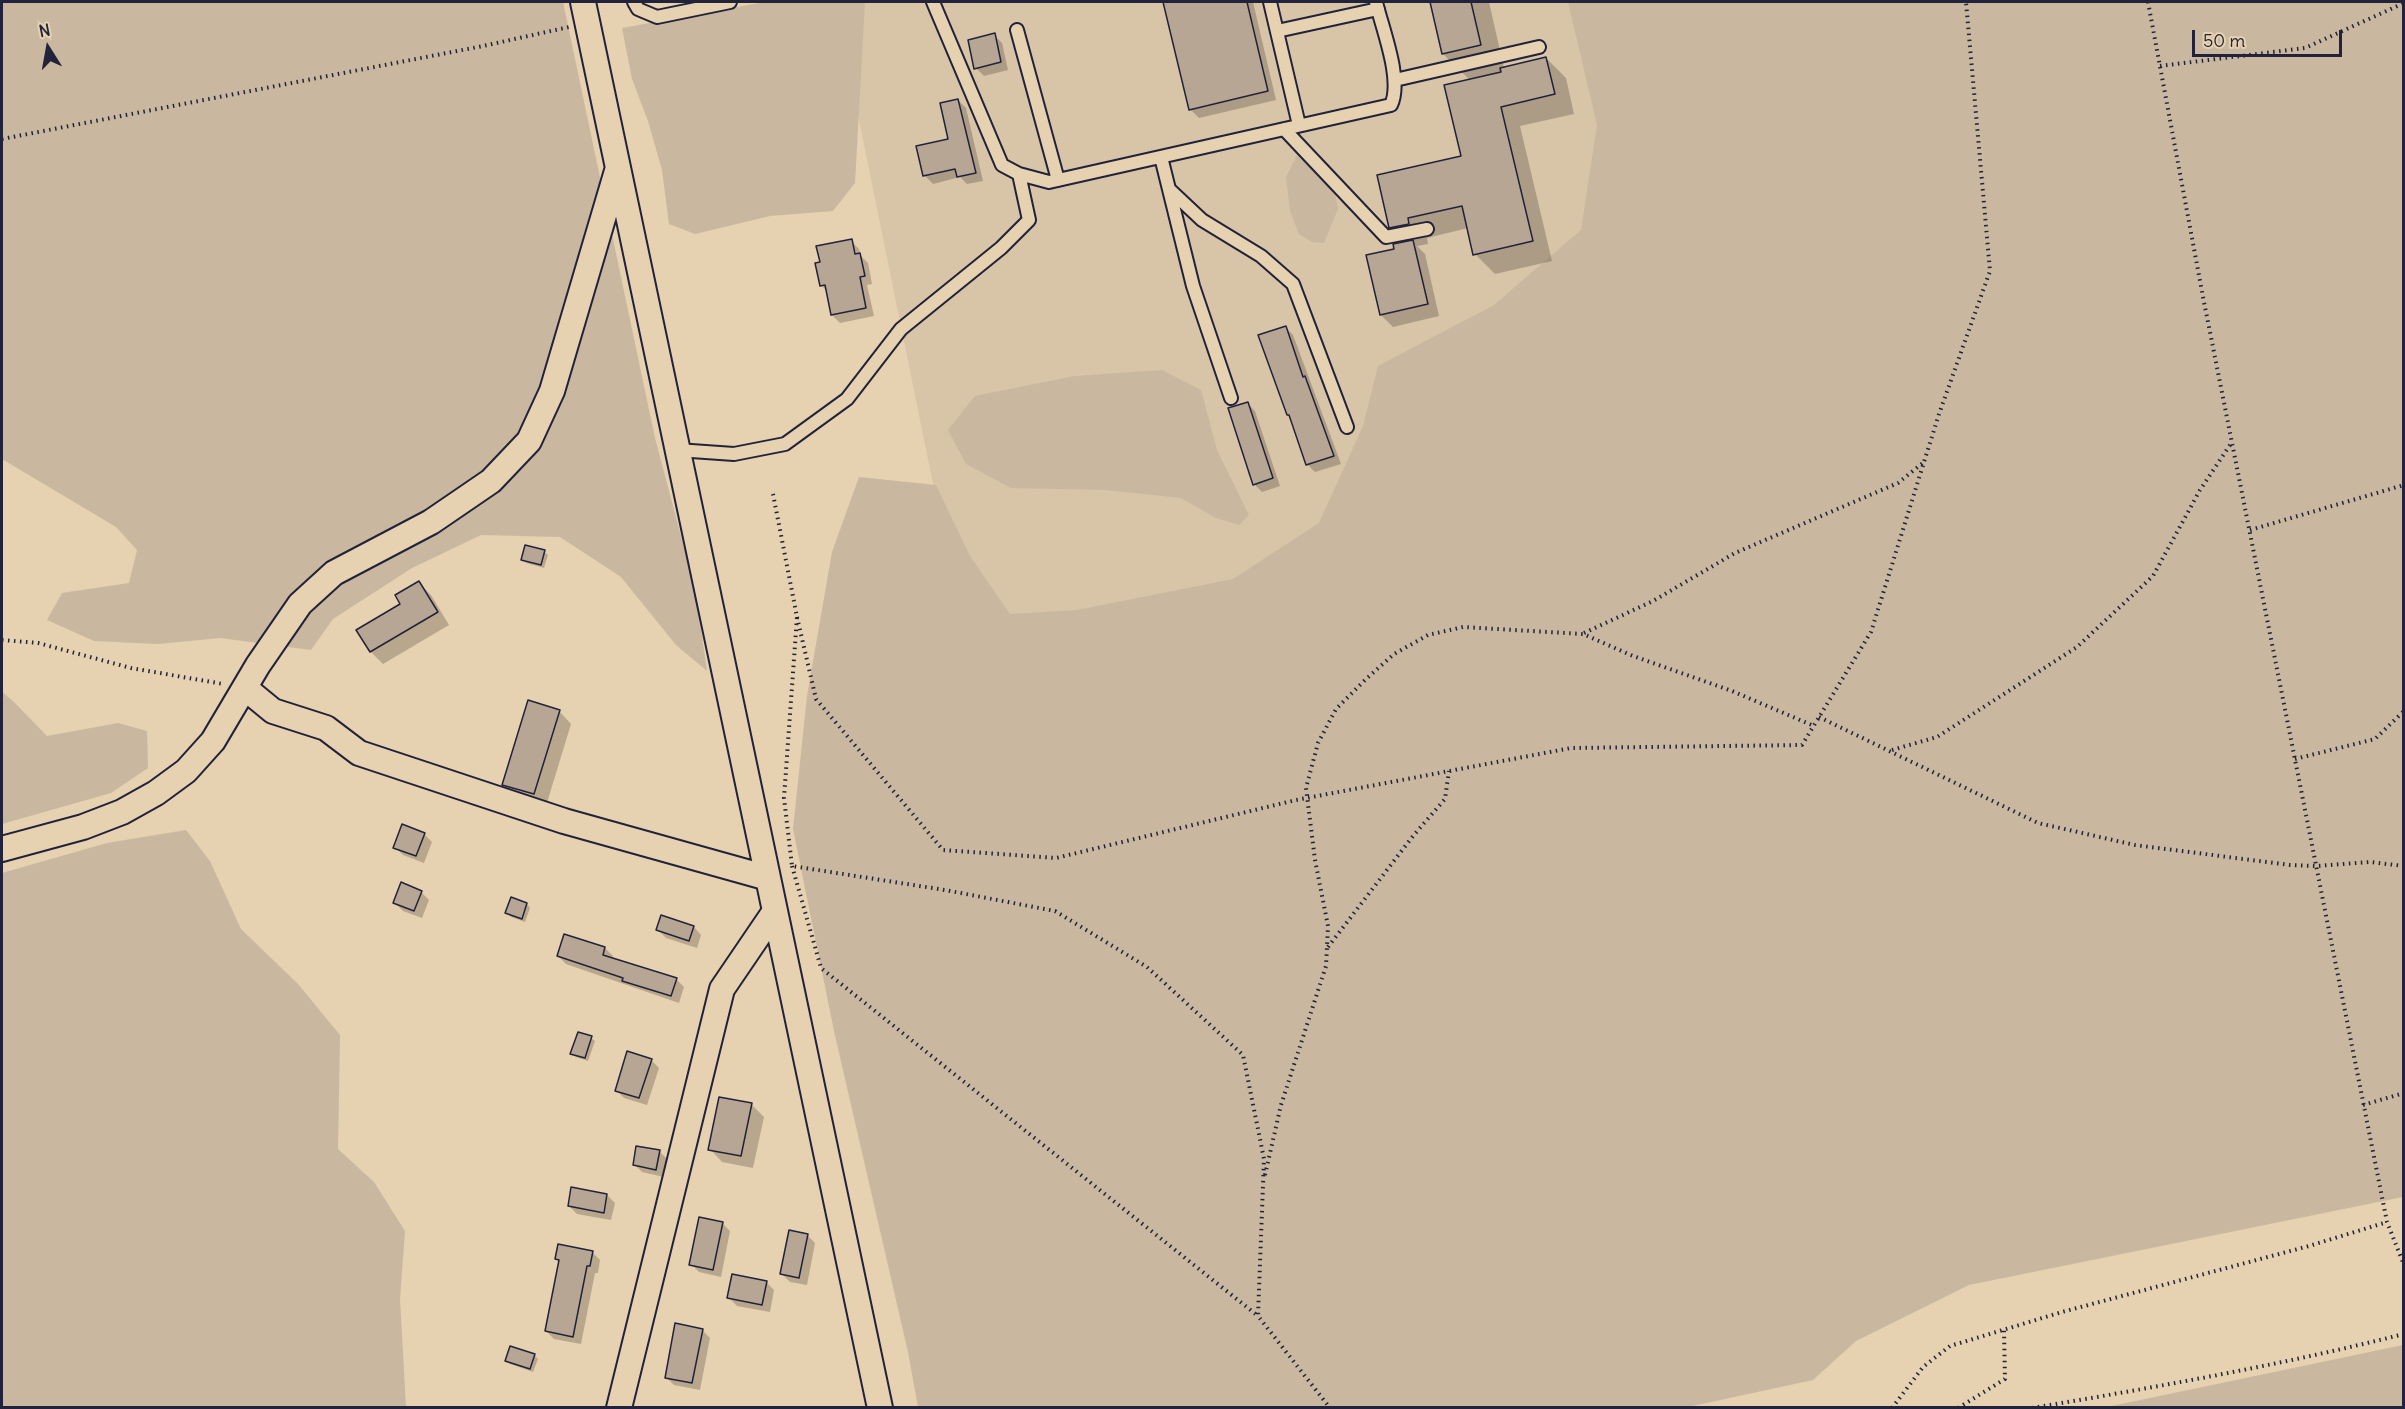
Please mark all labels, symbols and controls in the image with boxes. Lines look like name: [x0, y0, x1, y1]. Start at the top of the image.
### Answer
north arrow: [18, 18, 78, 78]
scale bar: [2195, 18, 2345, 56]
text: N: [37, 19, 52, 41]
text: 50 m: [2203, 29, 2245, 52]

